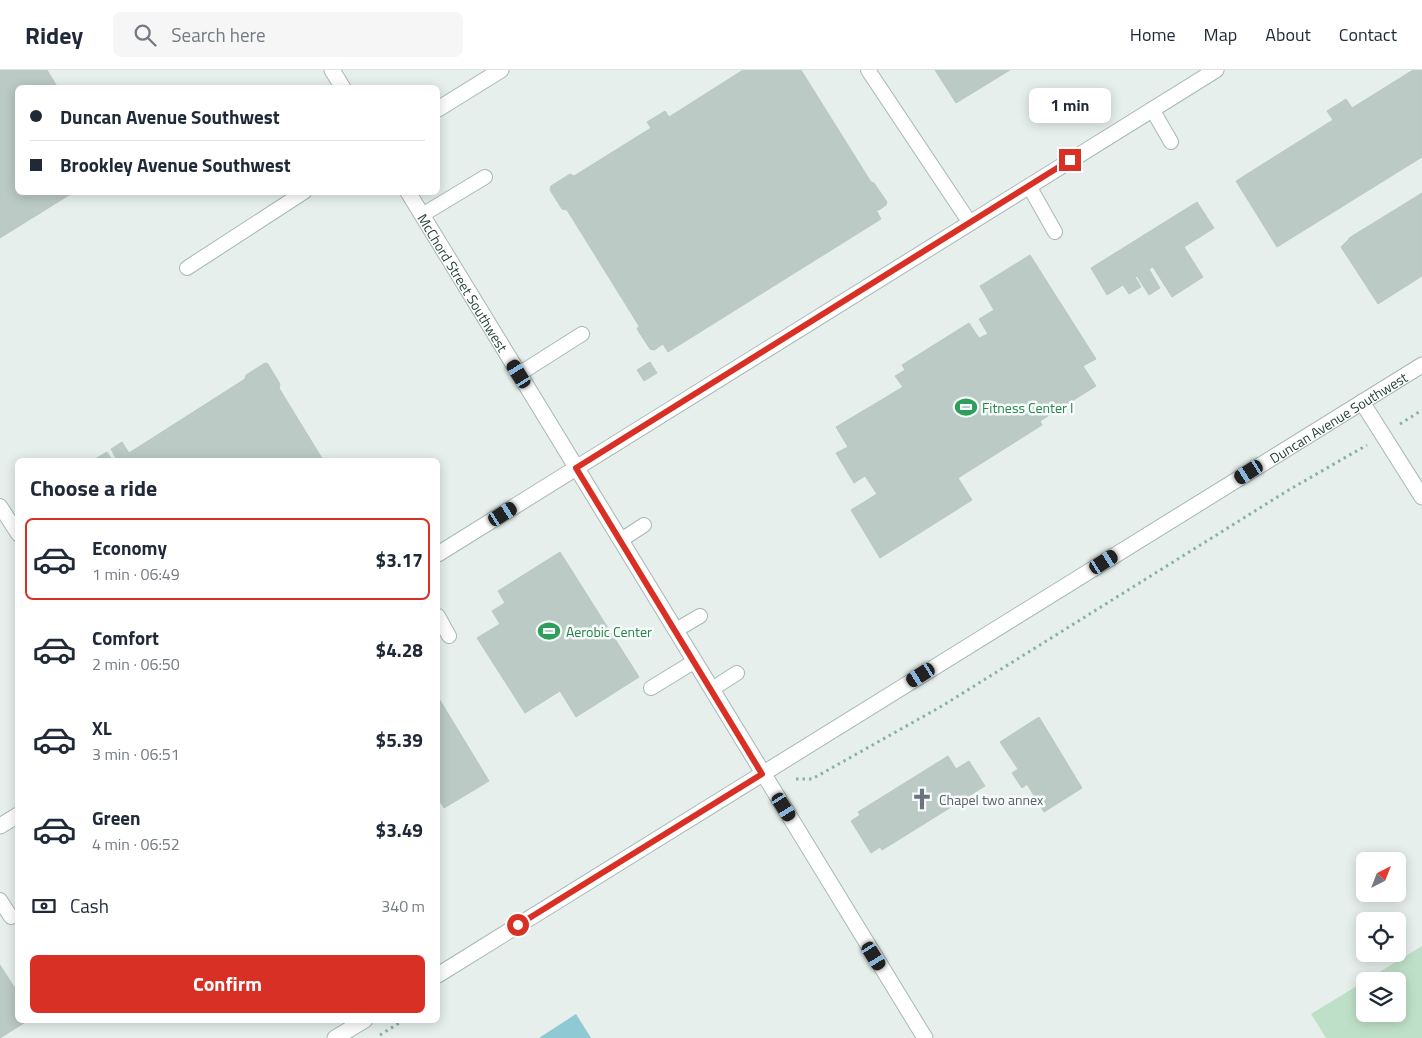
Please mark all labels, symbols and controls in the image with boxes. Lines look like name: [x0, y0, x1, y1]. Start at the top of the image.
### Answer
search box: [113, 12, 463, 57]
text: Ridey: [25, 17, 83, 53]
text: Search here: [171, 20, 266, 49]
icon: search: [131, 21, 159, 49]
text: Home: [1130, 21, 1176, 48]
text: Map: [1204, 21, 1237, 48]
text: About: [1265, 21, 1311, 48]
text: Contact: [1339, 21, 1397, 48]
callout: 1 min: [1029, 88, 1111, 122]
text: 1 min: [1051, 93, 1089, 117]
text: Duncan Avenue Southwest: [60, 102, 280, 131]
route end: [1059, 149, 1081, 171]
text: Brookley Avenue Southwest: [60, 150, 291, 179]
street label: McChord Street Southwest: [413, 209, 514, 356]
car: [504, 357, 533, 391]
street label: Duncan Avenue Southwest: [1265, 366, 1411, 468]
sports icon: Fitness Center I: [953, 394, 979, 420]
place label: Fitness Center I: [982, 397, 1073, 418]
car: [1232, 458, 1265, 486]
text: Choose a ride: [30, 471, 157, 505]
car: [486, 500, 519, 528]
text: Economy: [92, 533, 167, 562]
icon: car: [32, 537, 77, 582]
text: $3.17: [376, 545, 423, 574]
car: [1087, 548, 1120, 576]
text: 1 min · 06:49: [92, 562, 180, 586]
sports icon: Aerobic Center: [536, 618, 562, 644]
place label: Aerobic Center: [566, 621, 652, 642]
text: Comfort: [92, 623, 159, 652]
icon: car: [32, 627, 77, 672]
text: $4.28: [376, 635, 423, 664]
text: 2 min · 06:50: [92, 652, 180, 676]
car: [904, 661, 937, 689]
text: XL: [92, 713, 112, 742]
icon: car: [32, 717, 77, 762]
text: $5.39: [376, 725, 423, 754]
text: 3 min · 06:51: [92, 742, 180, 766]
church icon: Chapel two annex: [909, 786, 935, 812]
place label: Chapel two annex: [939, 789, 1044, 810]
car: [769, 790, 798, 824]
text: Green: [92, 803, 141, 832]
icon: car: [32, 807, 77, 852]
text: $3.49: [376, 815, 423, 844]
text: 4 min · 06:52: [92, 832, 180, 856]
north arrow: [1356, 852, 1406, 902]
map controls: [1356, 852, 1406, 1022]
text: Cash: [70, 891, 109, 920]
icon: cash: [30, 892, 58, 920]
text: 340 m: [381, 894, 425, 918]
button: locate: [1356, 912, 1406, 962]
route start: [507, 914, 529, 936]
car: [859, 939, 888, 973]
button: Confirm: [30, 955, 425, 1013]
button: layers: [1356, 972, 1406, 1022]

